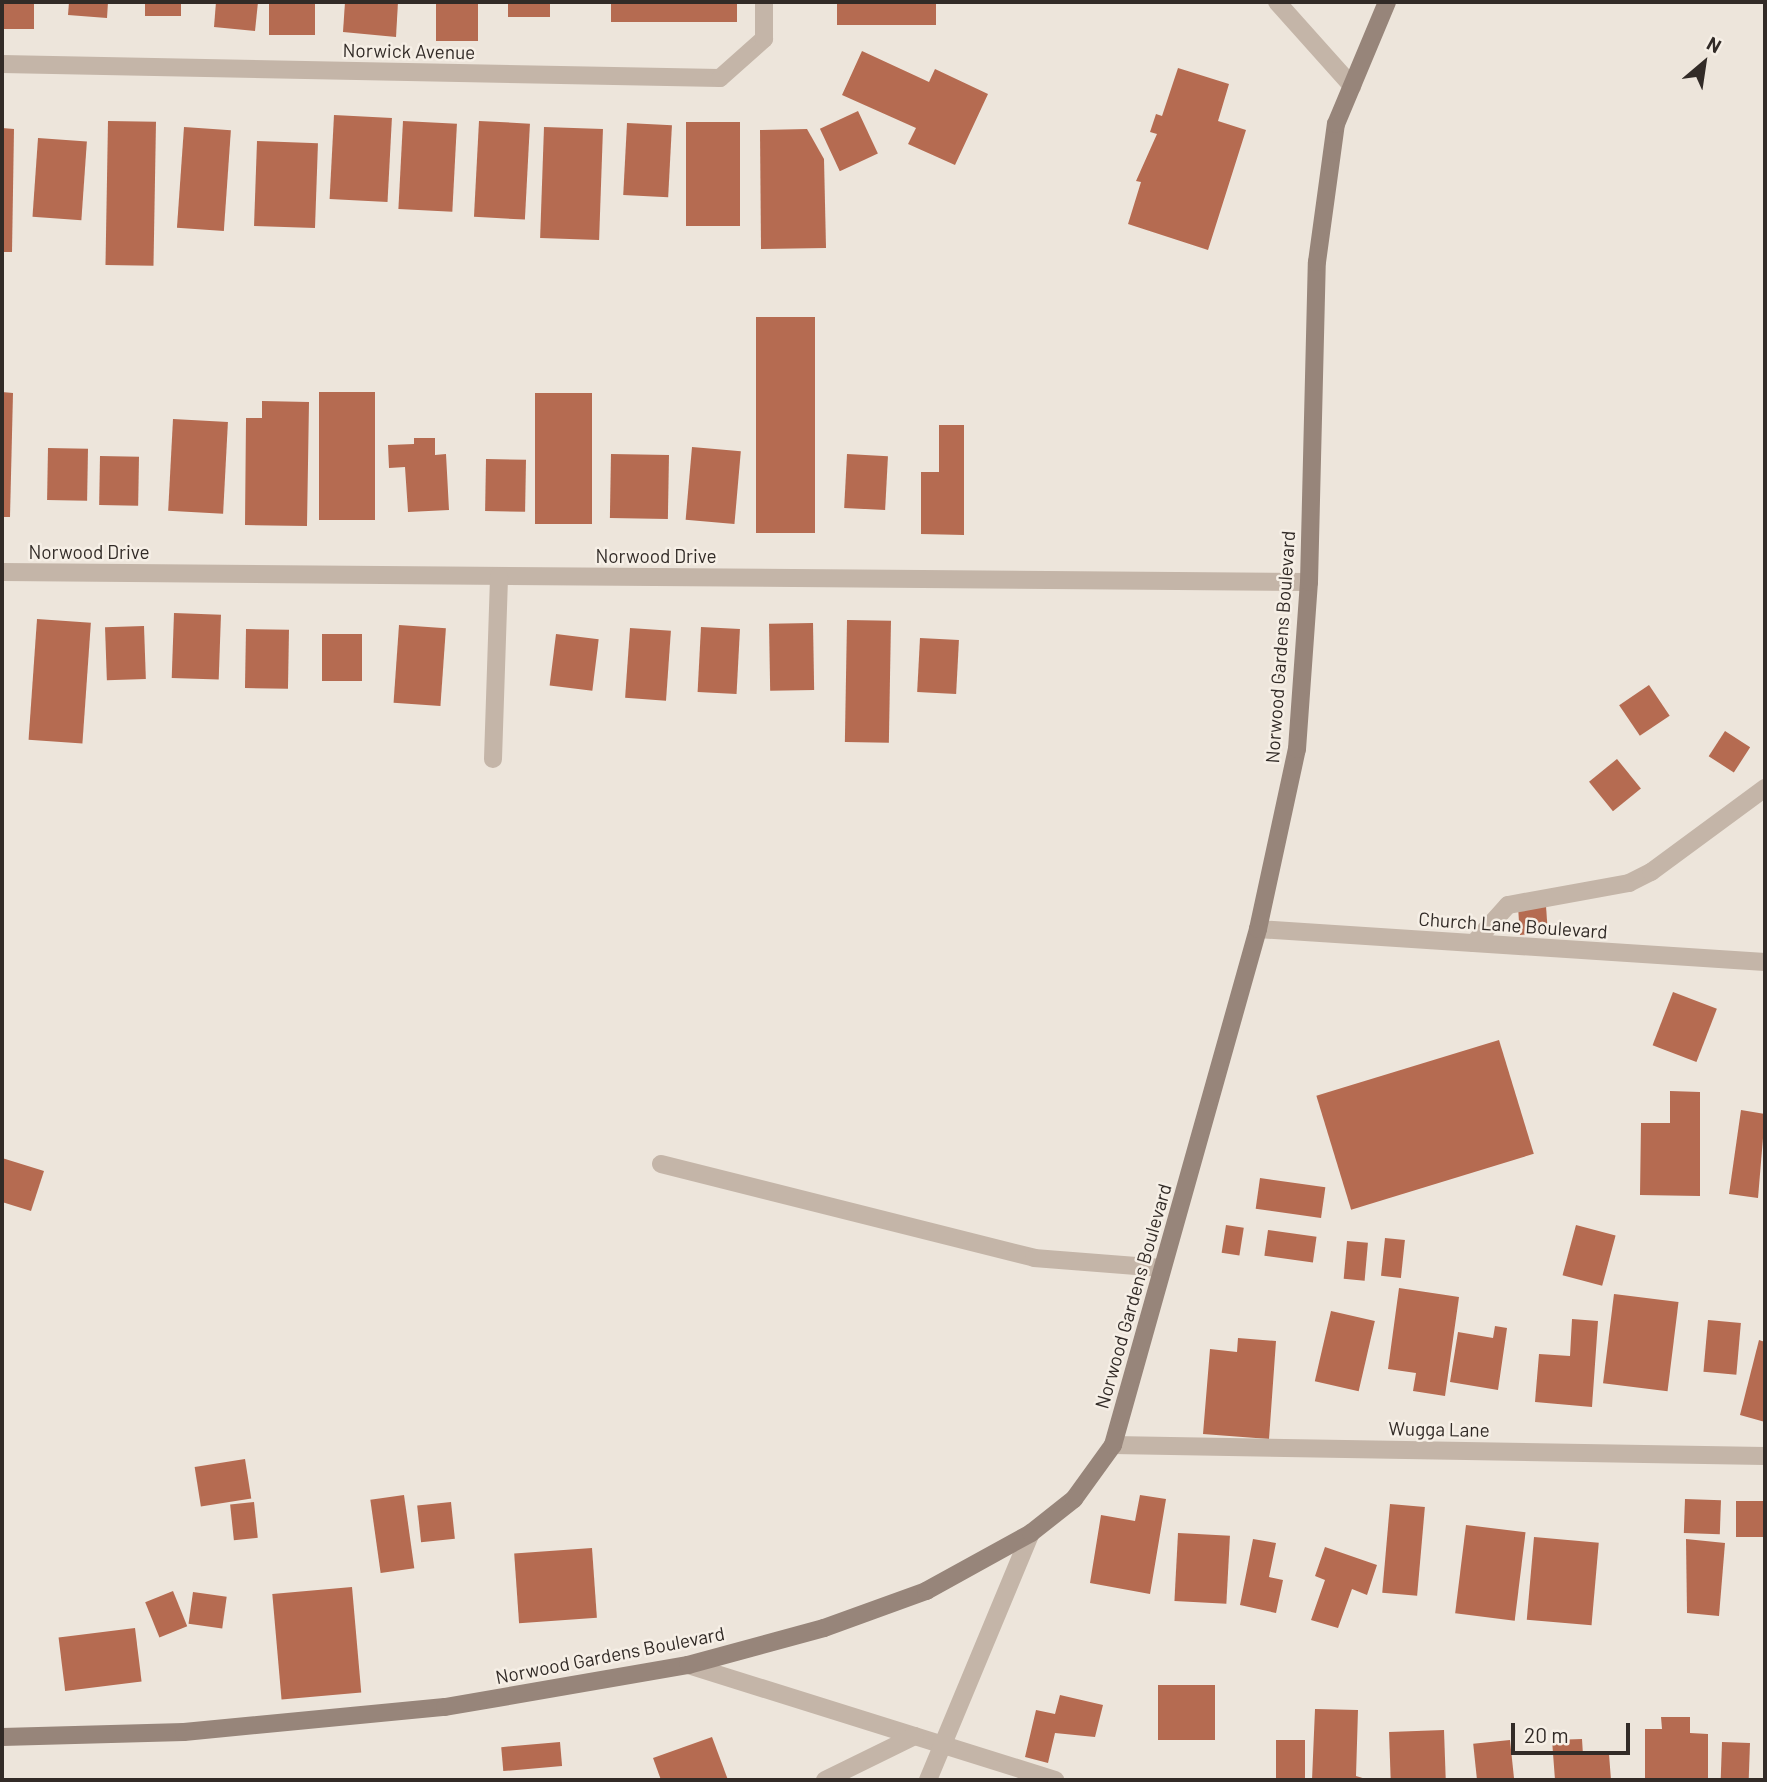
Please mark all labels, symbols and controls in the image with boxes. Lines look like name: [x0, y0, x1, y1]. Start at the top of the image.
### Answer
north arrow: [1669, 28, 1739, 98]
text: N: [1703, 31, 1726, 57]
street label: Norwick Avenue: [342, 38, 476, 64]
street label: Norwood Gardens Boulevard: [1260, 530, 1300, 764]
street label: Norwood Drive: [28, 541, 150, 563]
street label: Norwood Drive: [595, 545, 717, 567]
street label: Church Lane Boulevard: [1418, 907, 1608, 943]
street label: Norwood Gardens Boulevard: [1090, 1181, 1176, 1411]
street label: Wugga Lane: [1388, 1417, 1490, 1441]
street label: Norwood Gardens Boulevard: [493, 1622, 727, 1688]
scale bar: [1515, 1708, 1634, 1752]
text: 20 m: [1524, 1722, 1569, 1747]

